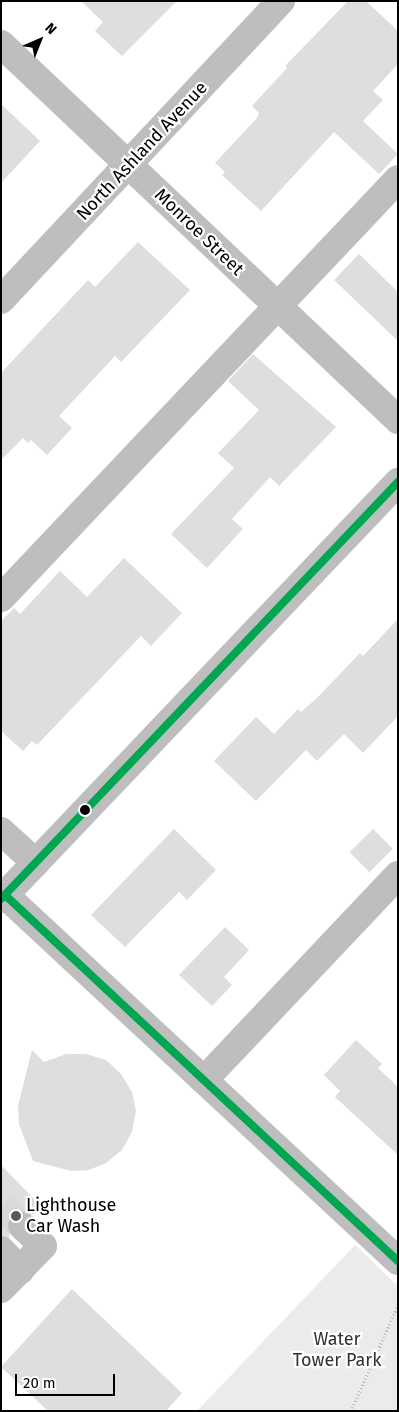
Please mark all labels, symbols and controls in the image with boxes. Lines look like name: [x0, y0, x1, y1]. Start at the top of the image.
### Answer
north arrow: [15, 15, 65, 65]
text: N: [42, 20, 60, 38]
street label: North Ashland Avenue: [72, 77, 212, 225]
street label: Monroe Street: [150, 184, 248, 280]
unlabelled marker: [80, 805, 90, 815]
place label: Lighthouse Car Wash: [26, 1195, 116, 1238]
marker: Lighthouse Car Wash: [10, 1210, 22, 1222]
park label: Water Tower Park: [293, 1329, 381, 1372]
scale bar: [18, 1364, 118, 1396]
text: 20 m: [23, 1374, 56, 1392]

